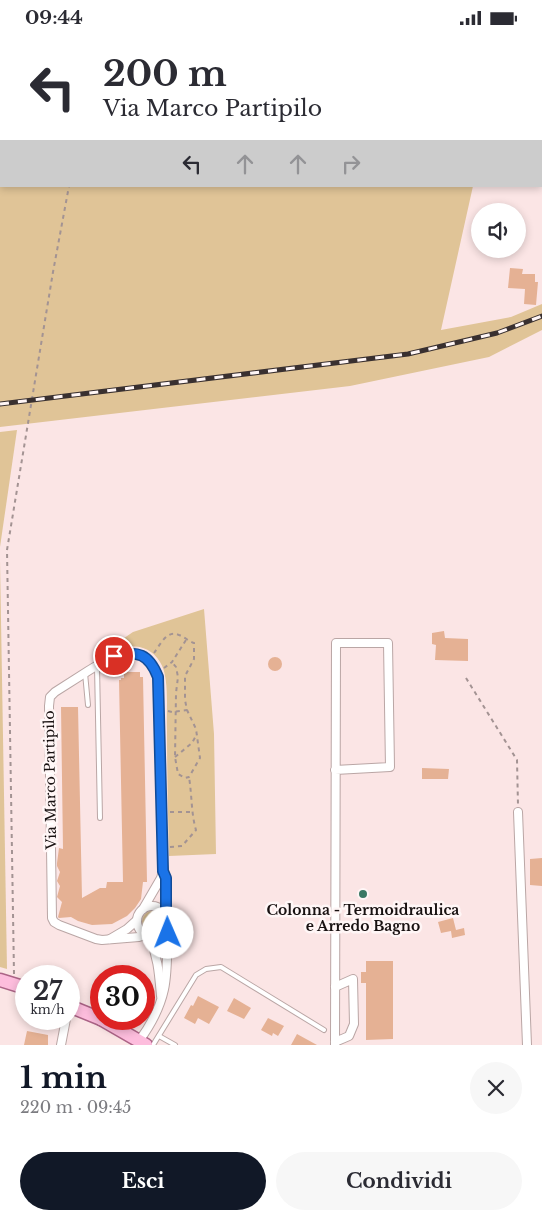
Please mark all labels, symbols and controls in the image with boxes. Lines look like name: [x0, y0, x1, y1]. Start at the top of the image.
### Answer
text: 09:44: [25, 6, 83, 29]
text: 200 m: [103, 52, 227, 95]
icon: left: [20, 55, 85, 120]
text: Via Marco Partipilo: [103, 95, 322, 122]
icon: left: [178, 150, 206, 178]
icon: ahead: [231, 150, 259, 178]
icon: ahead: [284, 150, 312, 178]
icon: right: [337, 150, 365, 178]
map controls: [471, 203, 526, 258]
button: sound: [471, 203, 526, 258]
pin: [93, 635, 135, 677]
icon: arrive: [100, 642, 128, 670]
street label: Via Marco Partipilo: [40, 710, 60, 851]
marker: Colonna - Termoidraulica e Arredo Bagno: [357, 888, 369, 900]
place label: Colonna - Termoidraulica e Arredo Bagno: [267, 901, 459, 935]
position arrow: [141, 906, 193, 958]
speed limit sign: 30: [90, 965, 155, 1030]
text: 27: [33, 976, 62, 1007]
text: km/h: [30, 1002, 65, 1017]
text: 1 min: [20, 1059, 107, 1096]
button: close: [470, 1062, 522, 1114]
text: 220 m · 09:45: [20, 1097, 131, 1117]
button: Esci: [20, 1152, 266, 1210]
button: Condividi: [276, 1152, 522, 1210]

